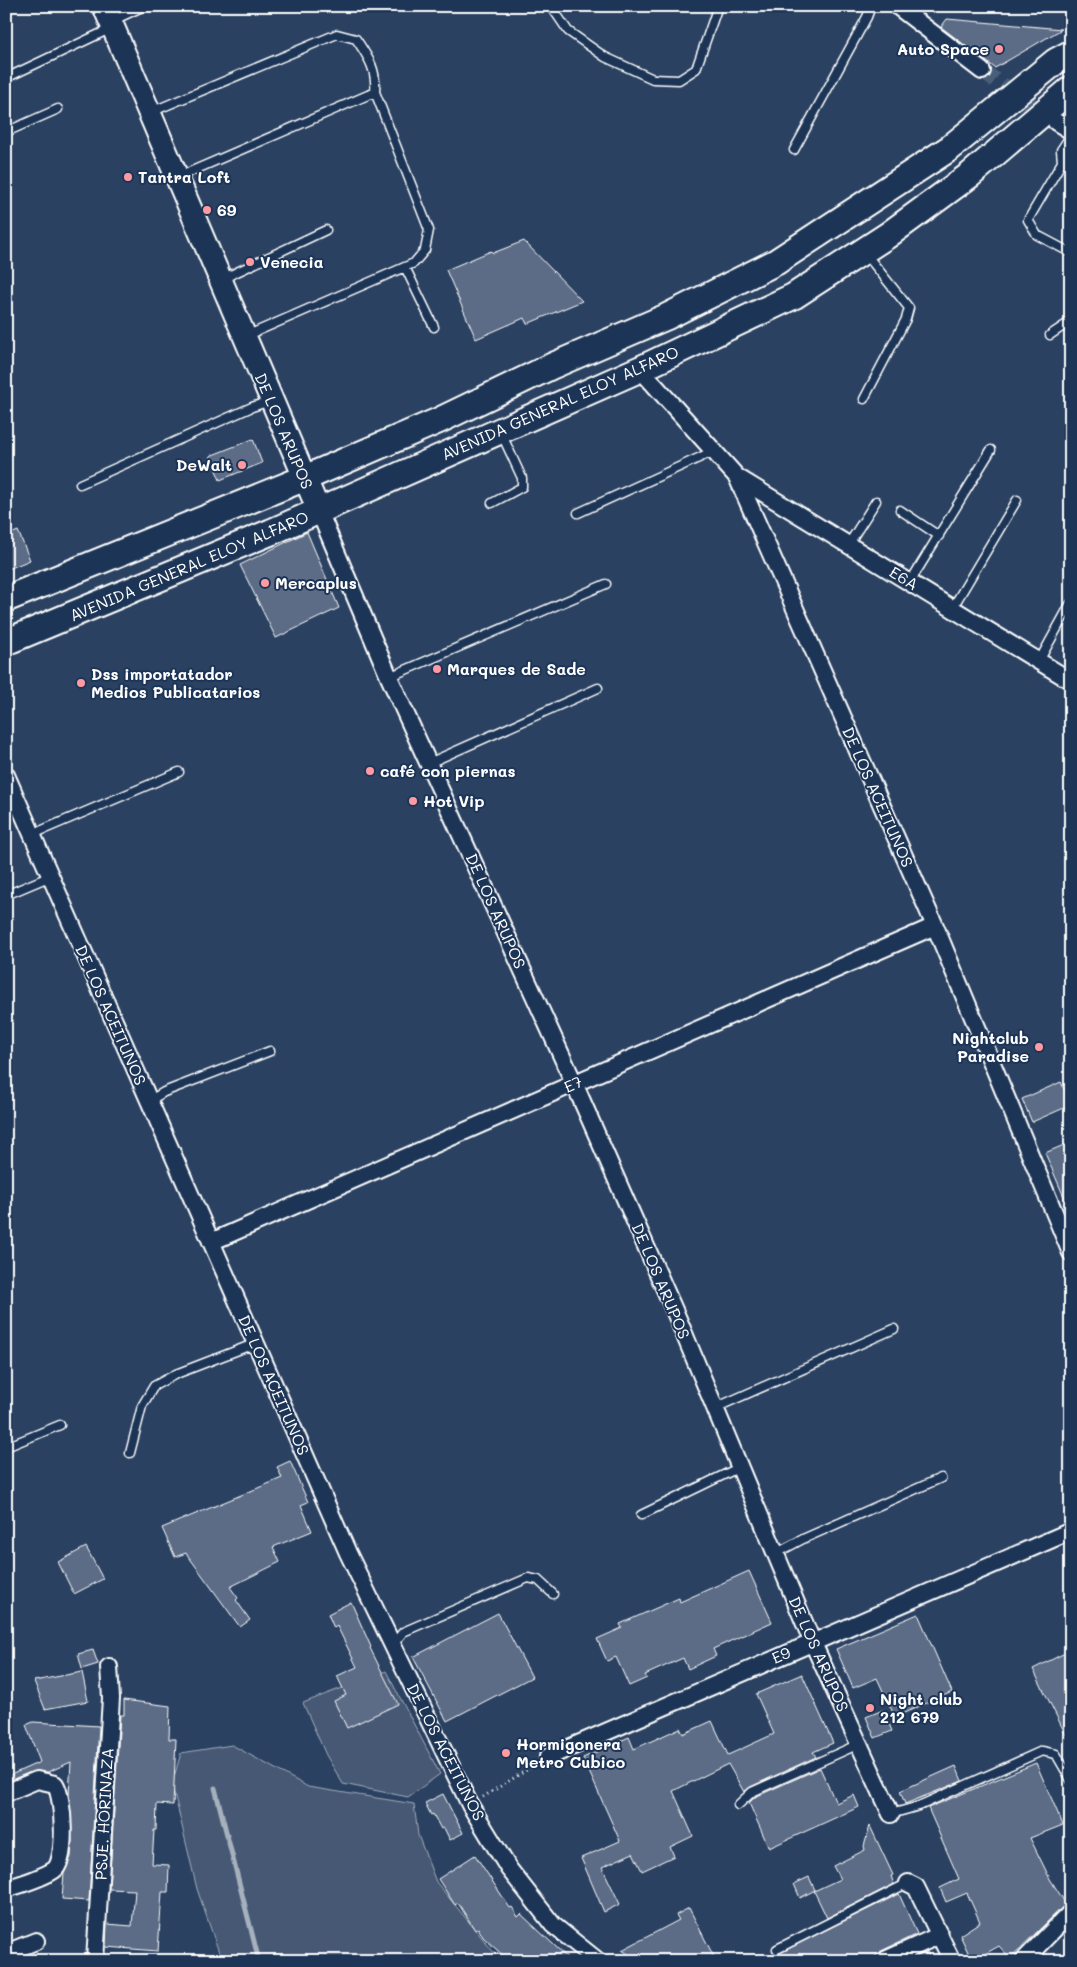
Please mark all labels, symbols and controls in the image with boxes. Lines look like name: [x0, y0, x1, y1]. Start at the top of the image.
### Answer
place label: Auto Space: [897, 38, 989, 59]
marker: Auto Space: [993, 43, 1005, 55]
place label: Tantra Loft: [138, 166, 230, 187]
marker: Tantra Loft: [122, 171, 134, 183]
place label: 69: [217, 199, 237, 220]
marker: 69: [201, 204, 213, 216]
place label: Venecia: [260, 251, 324, 272]
marker: Venecia: [244, 256, 256, 268]
street label: AVENIDA GENERAL ELOY ALFARO: [438, 341, 682, 465]
street label: DE LOS ARUPOS: [251, 370, 318, 492]
place label: DeWalt: [176, 454, 232, 475]
marker: DeWalt: [236, 459, 248, 471]
street label: AVENIDA GENERAL ELOY ALFARO: [66, 506, 311, 626]
street label: E6A: [886, 561, 922, 594]
place label: Mercaplus: [275, 572, 357, 593]
marker: Mercaplus: [259, 577, 271, 589]
place label: Marques de Sade: [447, 658, 586, 679]
place label: Dss importatador Medios Publicatarios: [91, 663, 260, 702]
marker: Marques de Sade: [431, 663, 443, 675]
marker: Dss importatador Medios Publicatarios: [75, 677, 87, 689]
street label: DE LOS ACEITUNOS: [838, 723, 919, 870]
place label: café con piernas: [380, 760, 516, 781]
marker: café con piernas: [364, 765, 376, 777]
place label: Hot Vip: [423, 790, 485, 811]
marker: Hot Vip: [407, 795, 419, 807]
street label: DE LOS ARUPOS: [462, 850, 531, 972]
street label: DE LOS ACEITUNOS: [71, 941, 152, 1088]
place label: Nightclub Paradise: [952, 1027, 1029, 1066]
marker: Nightclub Paradise: [1033, 1041, 1045, 1053]
street label: E7: [560, 1070, 585, 1097]
street label: DE LOS ARUPOS: [628, 1220, 695, 1342]
street label: DE LOS ACEITUNOS: [234, 1311, 315, 1458]
street label: DE LOS ARUPOS: [785, 1593, 854, 1715]
street label: E9: [768, 1641, 794, 1668]
street label: DE LOS ACEITUNOS: [403, 1680, 490, 1824]
place label: Night club 212 679: [880, 1688, 962, 1727]
marker: Night club 212 679: [864, 1702, 876, 1714]
place label: Hormigonera Metro Cubico: [516, 1733, 626, 1772]
street label: PSJE. HORINAZA: [90, 1747, 117, 1881]
marker: Hormigonera Metro Cubico: [500, 1747, 512, 1759]

